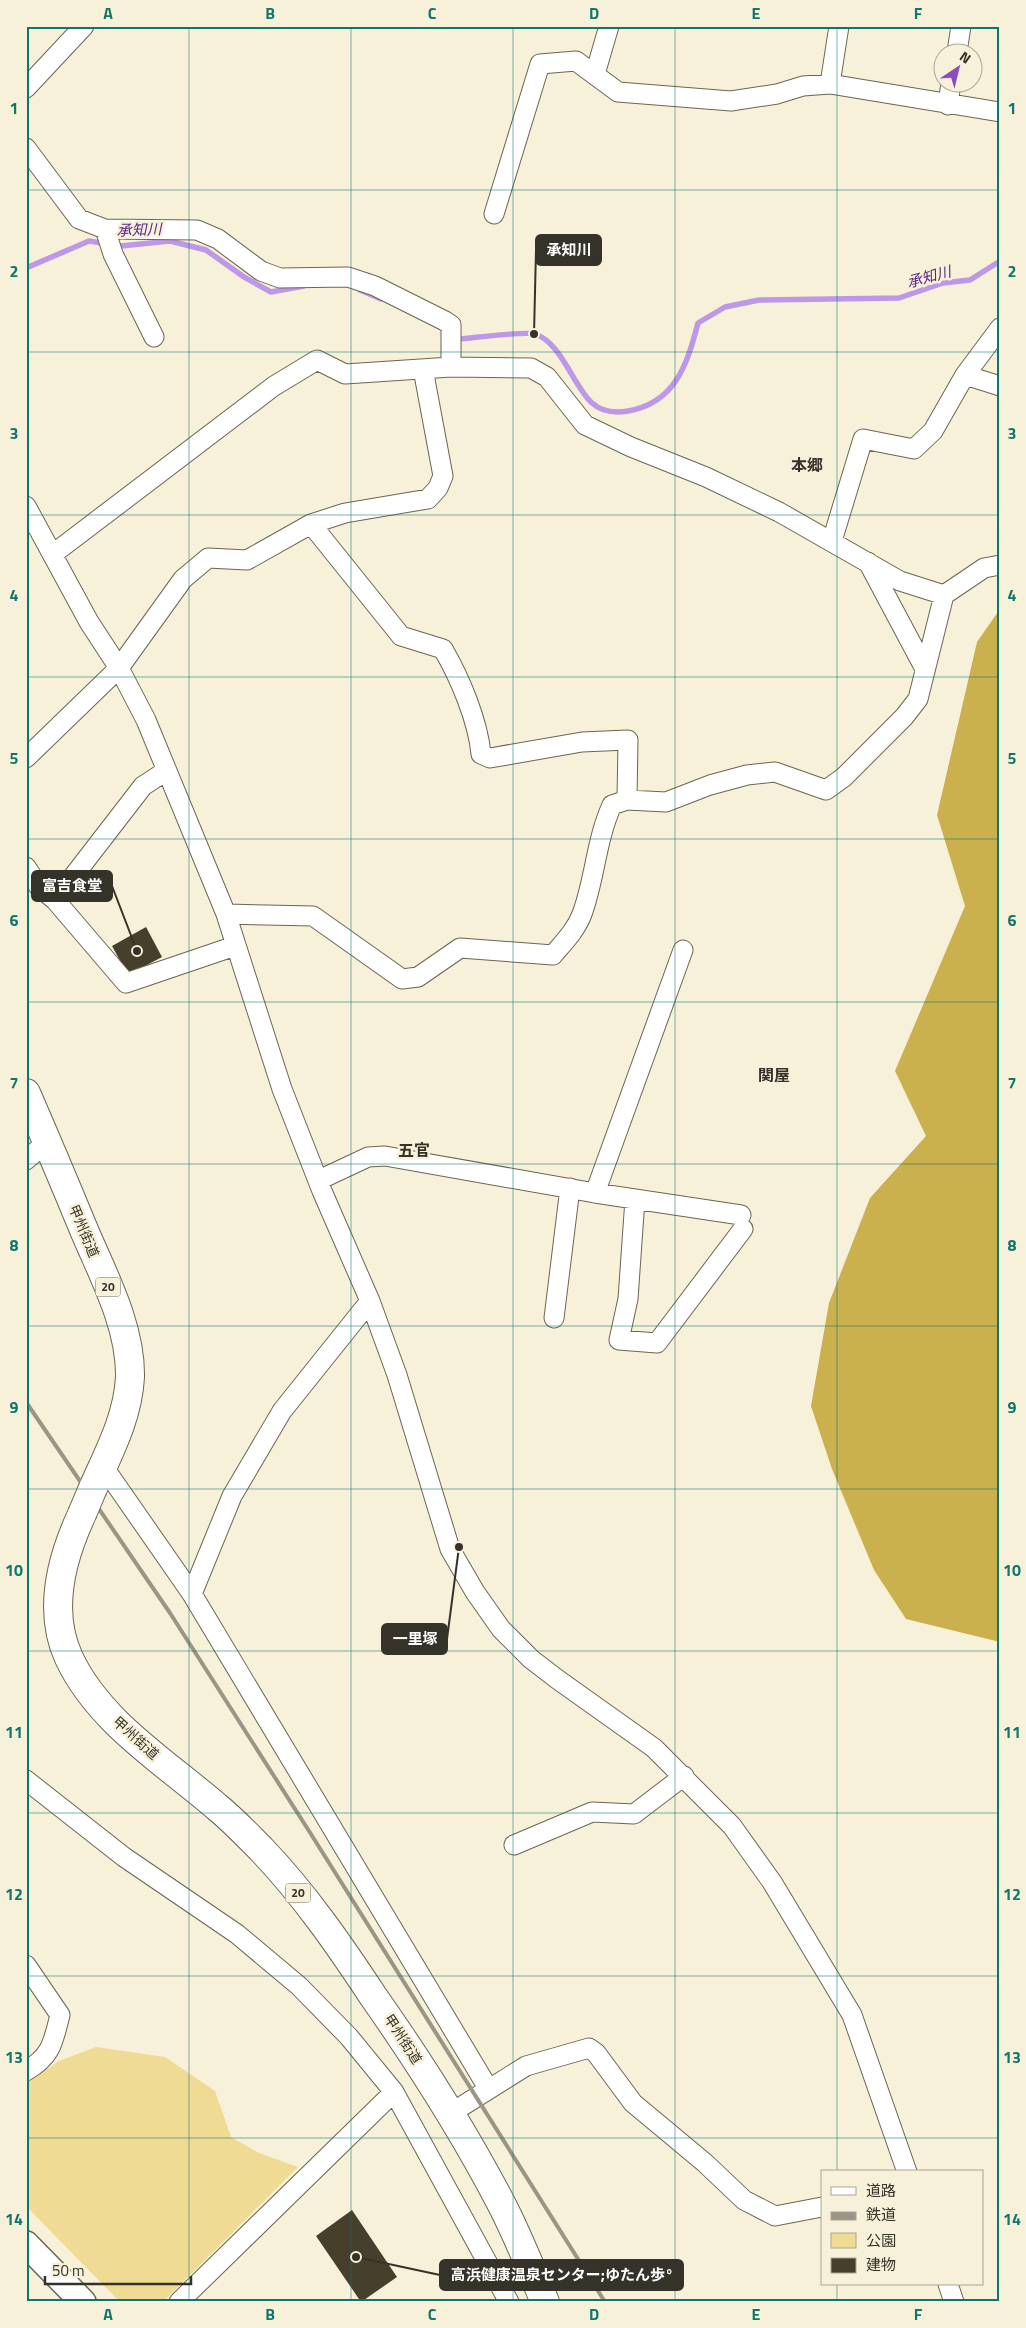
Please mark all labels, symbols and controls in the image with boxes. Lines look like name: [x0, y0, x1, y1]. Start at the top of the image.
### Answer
text: A: [103, 1, 113, 25]
text: B: [265, 1, 275, 25]
text: C: [428, 1, 437, 25]
text: D: [589, 1, 599, 25]
text: E: [752, 1, 761, 25]
text: F: [914, 1, 923, 25]
north arrow: [934, 42, 984, 92]
text: N: [956, 46, 976, 68]
text: 1: [10, 96, 18, 120]
text: 1: [1008, 96, 1016, 120]
water label: 承知川: [116, 217, 164, 242]
callout: 承知川: [536, 235, 601, 265]
text: 承知川: [546, 238, 592, 261]
text: 2: [10, 259, 18, 283]
water label: 承知川: [904, 259, 956, 293]
text: 2: [1008, 259, 1016, 283]
text: 3: [10, 421, 18, 445]
text: 3: [1008, 421, 1016, 445]
district label: 本郷: [791, 453, 823, 477]
text: 4: [10, 583, 19, 607]
text: 4: [1008, 583, 1017, 607]
text: 5: [10, 746, 19, 770]
text: 5: [1008, 746, 1017, 770]
callout: 富吉食堂: [32, 871, 112, 901]
text: 富吉食堂: [42, 874, 102, 897]
text: 6: [10, 908, 19, 932]
text: 6: [1008, 908, 1017, 932]
district label: 関屋: [758, 1063, 790, 1087]
text: 7: [10, 1071, 18, 1095]
text: 7: [1008, 1071, 1016, 1095]
district label: 五官: [398, 1138, 430, 1162]
street label: 甲州街道: [64, 1201, 105, 1261]
text: 8: [10, 1233, 19, 1257]
text: 8: [1008, 1233, 1017, 1257]
road number: 20: [96, 1277, 120, 1296]
text: 9: [10, 1395, 19, 1419]
text: 9: [1008, 1395, 1017, 1419]
text: 10: [5, 1558, 23, 1582]
text: 10: [1003, 1558, 1021, 1582]
callout: 一里塚: [382, 1624, 447, 1654]
text: 一里塚: [392, 1627, 438, 1650]
street label: 甲州街道: [109, 1711, 164, 1764]
text: 11: [5, 1720, 23, 1744]
text: 11: [1003, 1720, 1021, 1744]
text: 12: [5, 1882, 23, 1906]
text: 12: [1003, 1882, 1021, 1906]
road number: 20: [286, 1884, 310, 1902]
street label: 甲州街道: [379, 2010, 427, 2068]
text: 13: [5, 2045, 23, 2069]
text: 13: [1003, 2045, 1021, 2069]
legend: [821, 2170, 984, 2286]
text: 道路: [866, 2179, 896, 2202]
text: 鉄道: [866, 2203, 896, 2226]
text: 14: [5, 2207, 23, 2231]
text: 14: [1003, 2207, 1021, 2231]
text: 公園: [866, 2229, 896, 2252]
scale bar: [45, 2253, 191, 2285]
text: 建物: [866, 2253, 896, 2276]
text: 50 m: [52, 2259, 85, 2282]
callout: 高浜健康温泉センター;ゆたん歩°: [440, 2260, 683, 2290]
text: 高浜健康温泉センター;ゆたん歩°: [451, 2263, 673, 2286]
text: A: [103, 2302, 113, 2326]
text: B: [265, 2302, 275, 2326]
text: C: [428, 2302, 437, 2326]
text: D: [589, 2302, 599, 2326]
text: E: [752, 2302, 761, 2326]
text: F: [914, 2302, 923, 2326]

